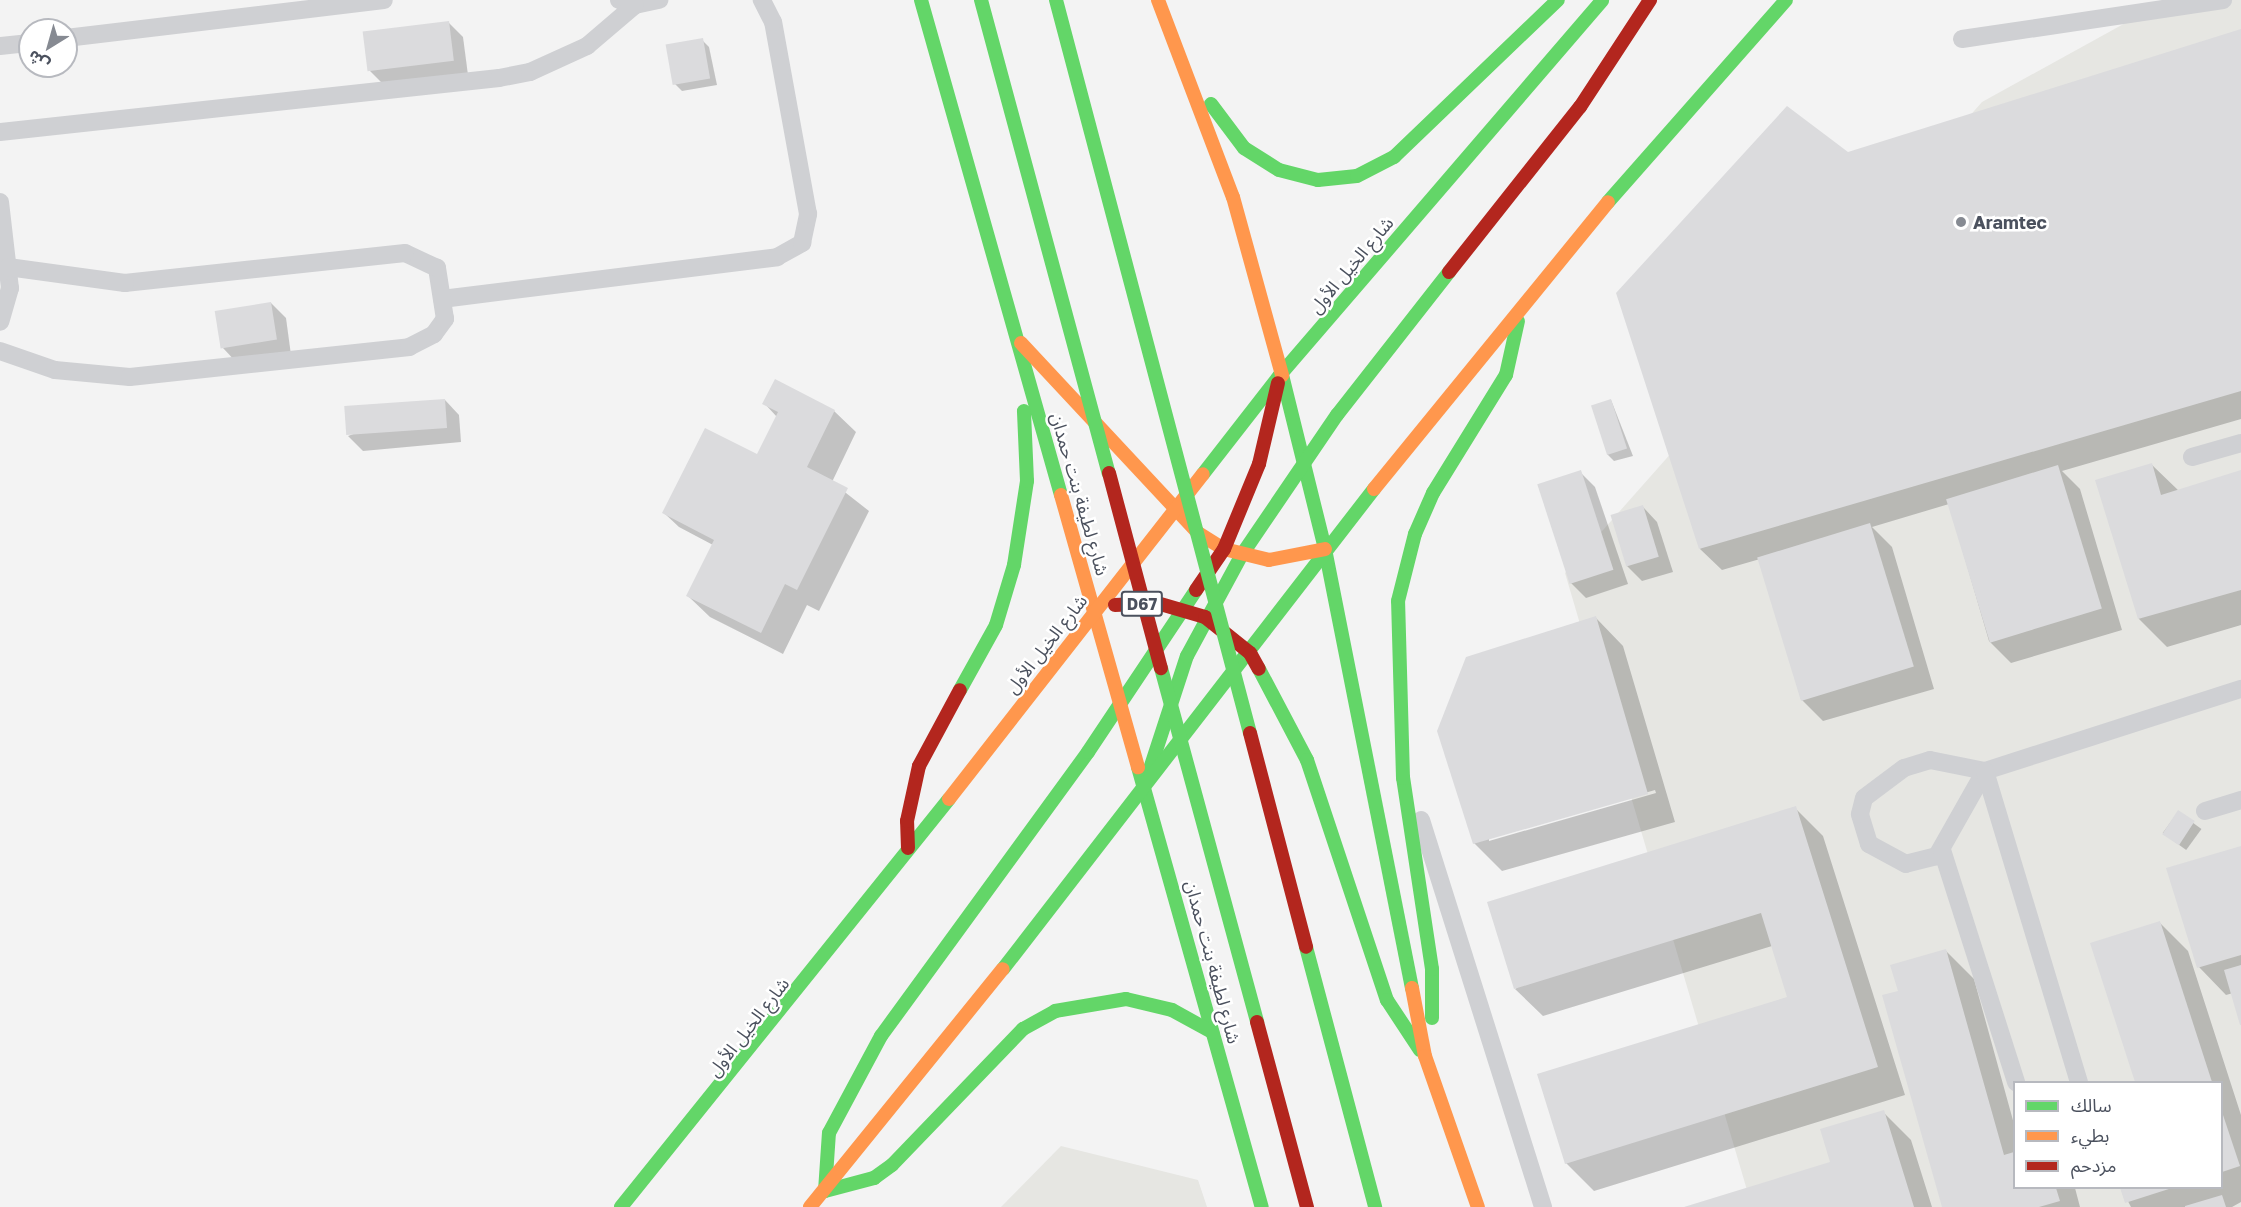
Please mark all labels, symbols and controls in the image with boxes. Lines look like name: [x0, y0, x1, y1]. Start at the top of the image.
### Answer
north arrow: [18, 18, 78, 78]
text: ش: [24, 46, 53, 75]
place label: Aramtec: [1973, 211, 2047, 233]
street label: شارع الخيل الأول: [1304, 212, 1398, 318]
marker: Aramtec: [1954, 215, 1968, 229]
street label: شارع لطيفة بنت حمدان: [1046, 410, 1114, 578]
street label: شارع الخيل الأول: [1001, 590, 1091, 698]
road number: D67: [1120, 591, 1164, 617]
street label: شارع لطيفة بنت حمدان: [1181, 878, 1245, 1046]
street label: شارع الخيل الأول: [703, 973, 793, 1081]
legend: [2013, 1081, 2223, 1189]
text: سالك: [2071, 1094, 2112, 1116]
text: بطيء: [2071, 1124, 2109, 1146]
text: مزدحم: [2071, 1154, 2116, 1176]

